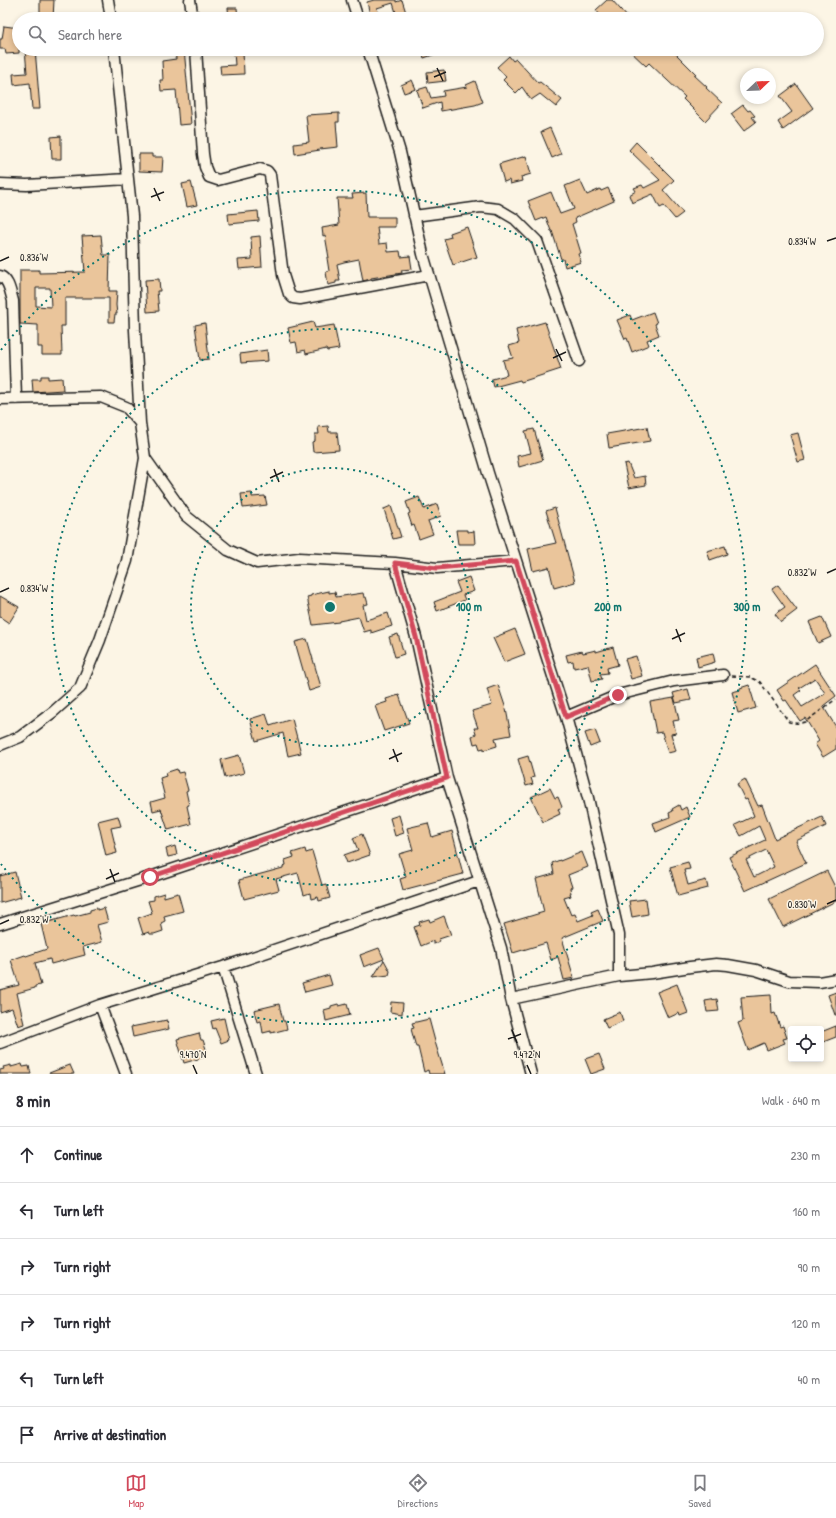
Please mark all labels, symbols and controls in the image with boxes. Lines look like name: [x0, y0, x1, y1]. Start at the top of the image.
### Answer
search box: [12, 12, 824, 56]
icon: search: [26, 23, 48, 45]
text: Search here: [58, 24, 122, 45]
north arrow: [740, 68, 776, 104]
text: 0.834°W: [788, 235, 817, 248]
text: 0.836°W: [20, 251, 49, 264]
text: 0.832°W: [788, 566, 817, 579]
text: 0.834°W: [20, 582, 49, 595]
text: 100 m: [456, 598, 482, 615]
text: 200 m: [594, 598, 622, 615]
text: 300 m: [733, 598, 761, 615]
centre of rings: [323, 600, 337, 614]
route end: [609, 686, 627, 704]
route start: [141, 868, 159, 886]
text: 0.830°W: [788, 898, 817, 911]
text: 0.832°W: [20, 913, 49, 926]
map controls: [788, 1026, 824, 1062]
button: locate: [788, 1026, 824, 1062]
text: 9.470°N: [180, 1048, 206, 1061]
text: 9.472°N: [514, 1048, 540, 1061]
text: 8 min: [16, 1089, 50, 1112]
text: Walk · 640 m: [762, 1091, 820, 1109]
icon: ahead: [16, 1144, 38, 1166]
text: Continue: [54, 1144, 102, 1165]
text: 230 m: [790, 1146, 820, 1164]
icon: left: [16, 1200, 38, 1222]
text: Turn left: [54, 1200, 104, 1221]
text: 160 m: [792, 1202, 820, 1220]
icon: right: [16, 1256, 38, 1278]
text: Turn right: [54, 1256, 110, 1277]
text: 90 m: [798, 1258, 820, 1276]
icon: right: [16, 1312, 38, 1334]
text: Turn right: [54, 1312, 110, 1333]
text: 120 m: [792, 1314, 820, 1332]
icon: left: [16, 1368, 38, 1390]
text: Turn left: [54, 1368, 104, 1389]
text: 40 m: [797, 1370, 820, 1388]
icon: arrive: [16, 1424, 38, 1446]
text: Arrive at destination: [54, 1424, 166, 1445]
tab: Map: [125, 1472, 147, 1510]
tab: Directions: [398, 1472, 438, 1510]
tab: Saved: [688, 1472, 711, 1510]

